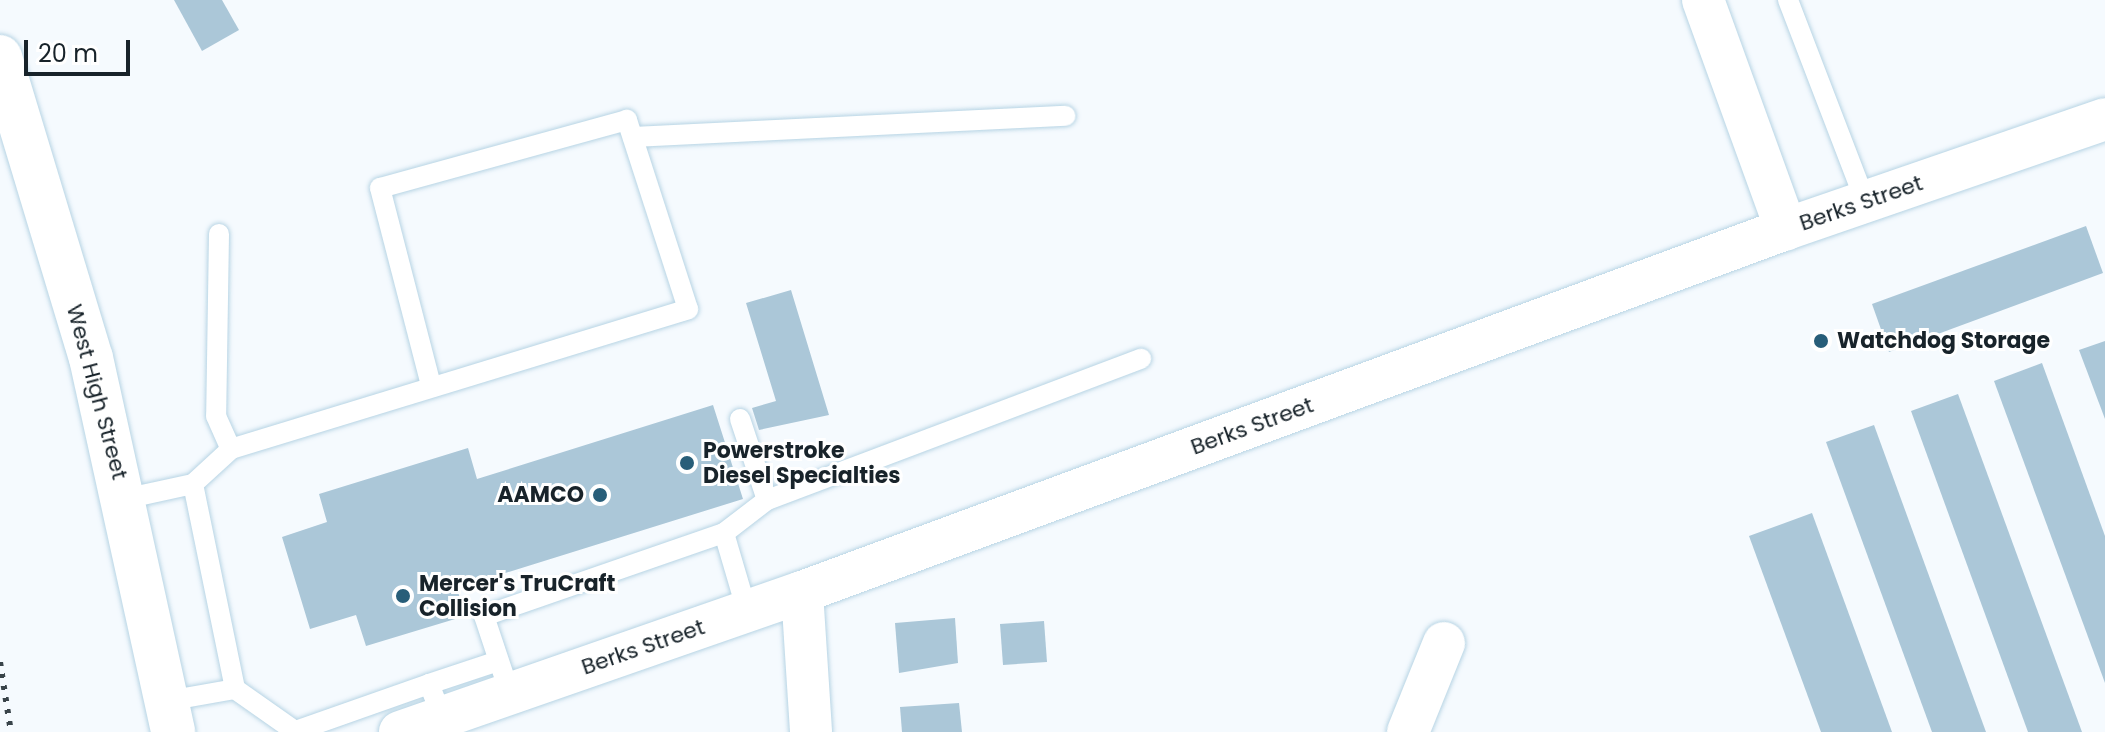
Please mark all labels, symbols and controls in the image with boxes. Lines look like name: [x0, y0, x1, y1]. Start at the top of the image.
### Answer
scale bar: [28, 24, 134, 74]
text: 20 m: [38, 37, 98, 70]
street label: Berks Street: [1796, 170, 1926, 236]
street label: West High Street: [61, 301, 133, 483]
place label: Watchdog Storage: [1837, 328, 2050, 354]
marker: Watchdog Storage: [1812, 332, 1830, 350]
street label: Berks Street: [1187, 392, 1317, 460]
place label: Powerstroke Diesel Specialties: [703, 437, 901, 488]
marker: Powerstroke Diesel Specialties: [678, 454, 696, 472]
place label: AAMCO: [497, 482, 584, 508]
marker: AAMCO: [591, 486, 609, 504]
place label: Mercer's TruCraft Collision: [419, 570, 615, 622]
marker: Mercer's TruCraft Collision: [394, 587, 412, 605]
street label: Berks Street: [578, 614, 708, 680]

